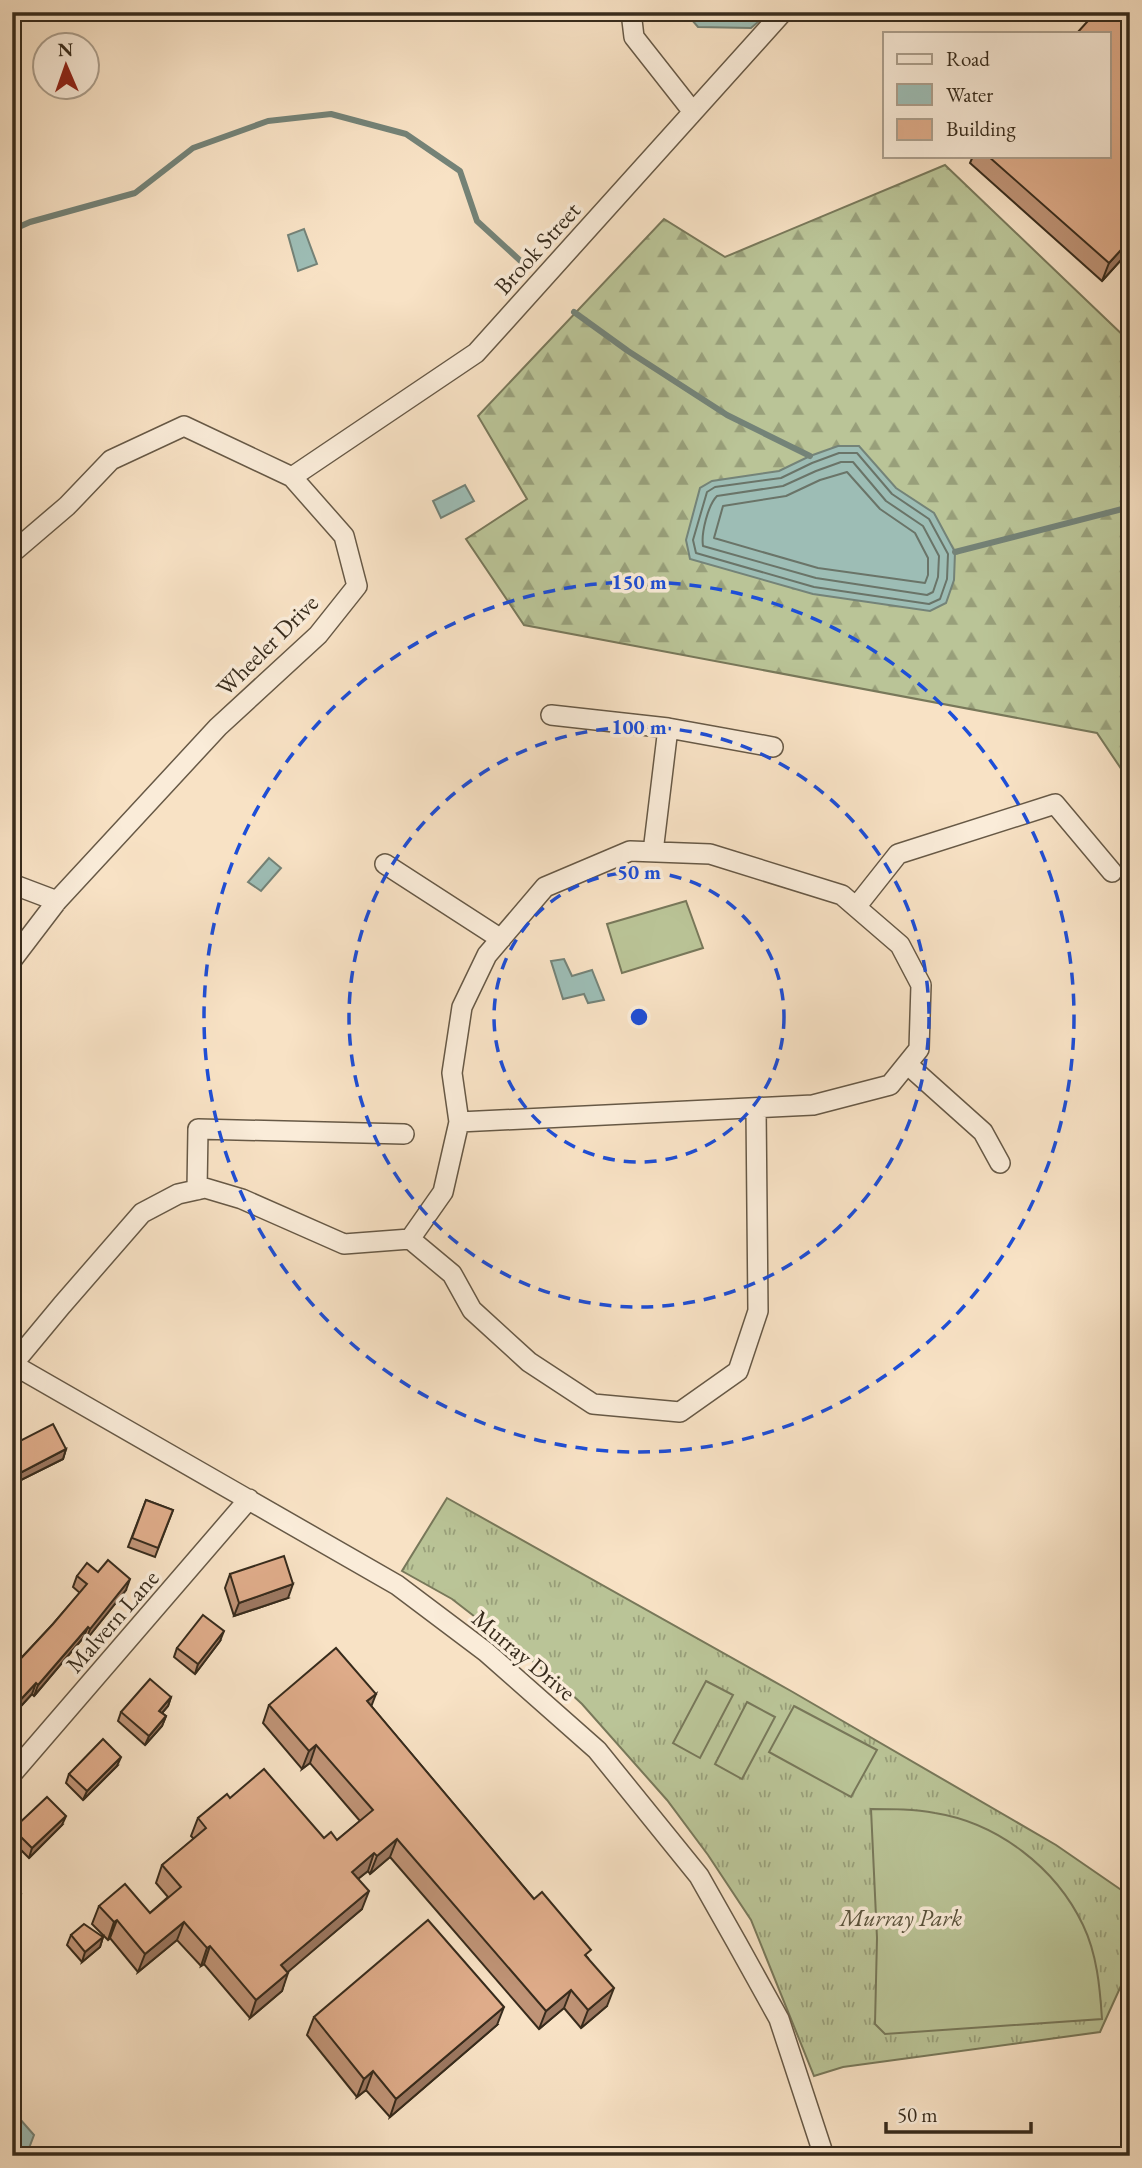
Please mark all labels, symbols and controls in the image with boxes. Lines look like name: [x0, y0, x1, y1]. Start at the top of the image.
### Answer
north arrow: [32, 32, 102, 102]
legend: [883, 32, 1110, 158]
text: N: [57, 37, 74, 62]
text: Road: [946, 45, 990, 72]
text: Water: [946, 81, 993, 108]
text: Building: [946, 115, 1016, 142]
street label: Brook Street: [487, 195, 587, 301]
text: 150 m: [611, 568, 667, 595]
street label: Wheeler Drive: [209, 587, 325, 703]
text: 100 m: [611, 713, 667, 740]
text: 50 m: [617, 858, 661, 885]
centre of rings: [627, 1005, 651, 1029]
street label: Malvern Lane: [59, 1563, 165, 1679]
street label: Murray Drive: [466, 1603, 582, 1707]
park label: Murray Park: [838, 1902, 962, 1933]
scale bar: [886, 2091, 1032, 2135]
text: 50 m: [897, 2101, 938, 2128]

